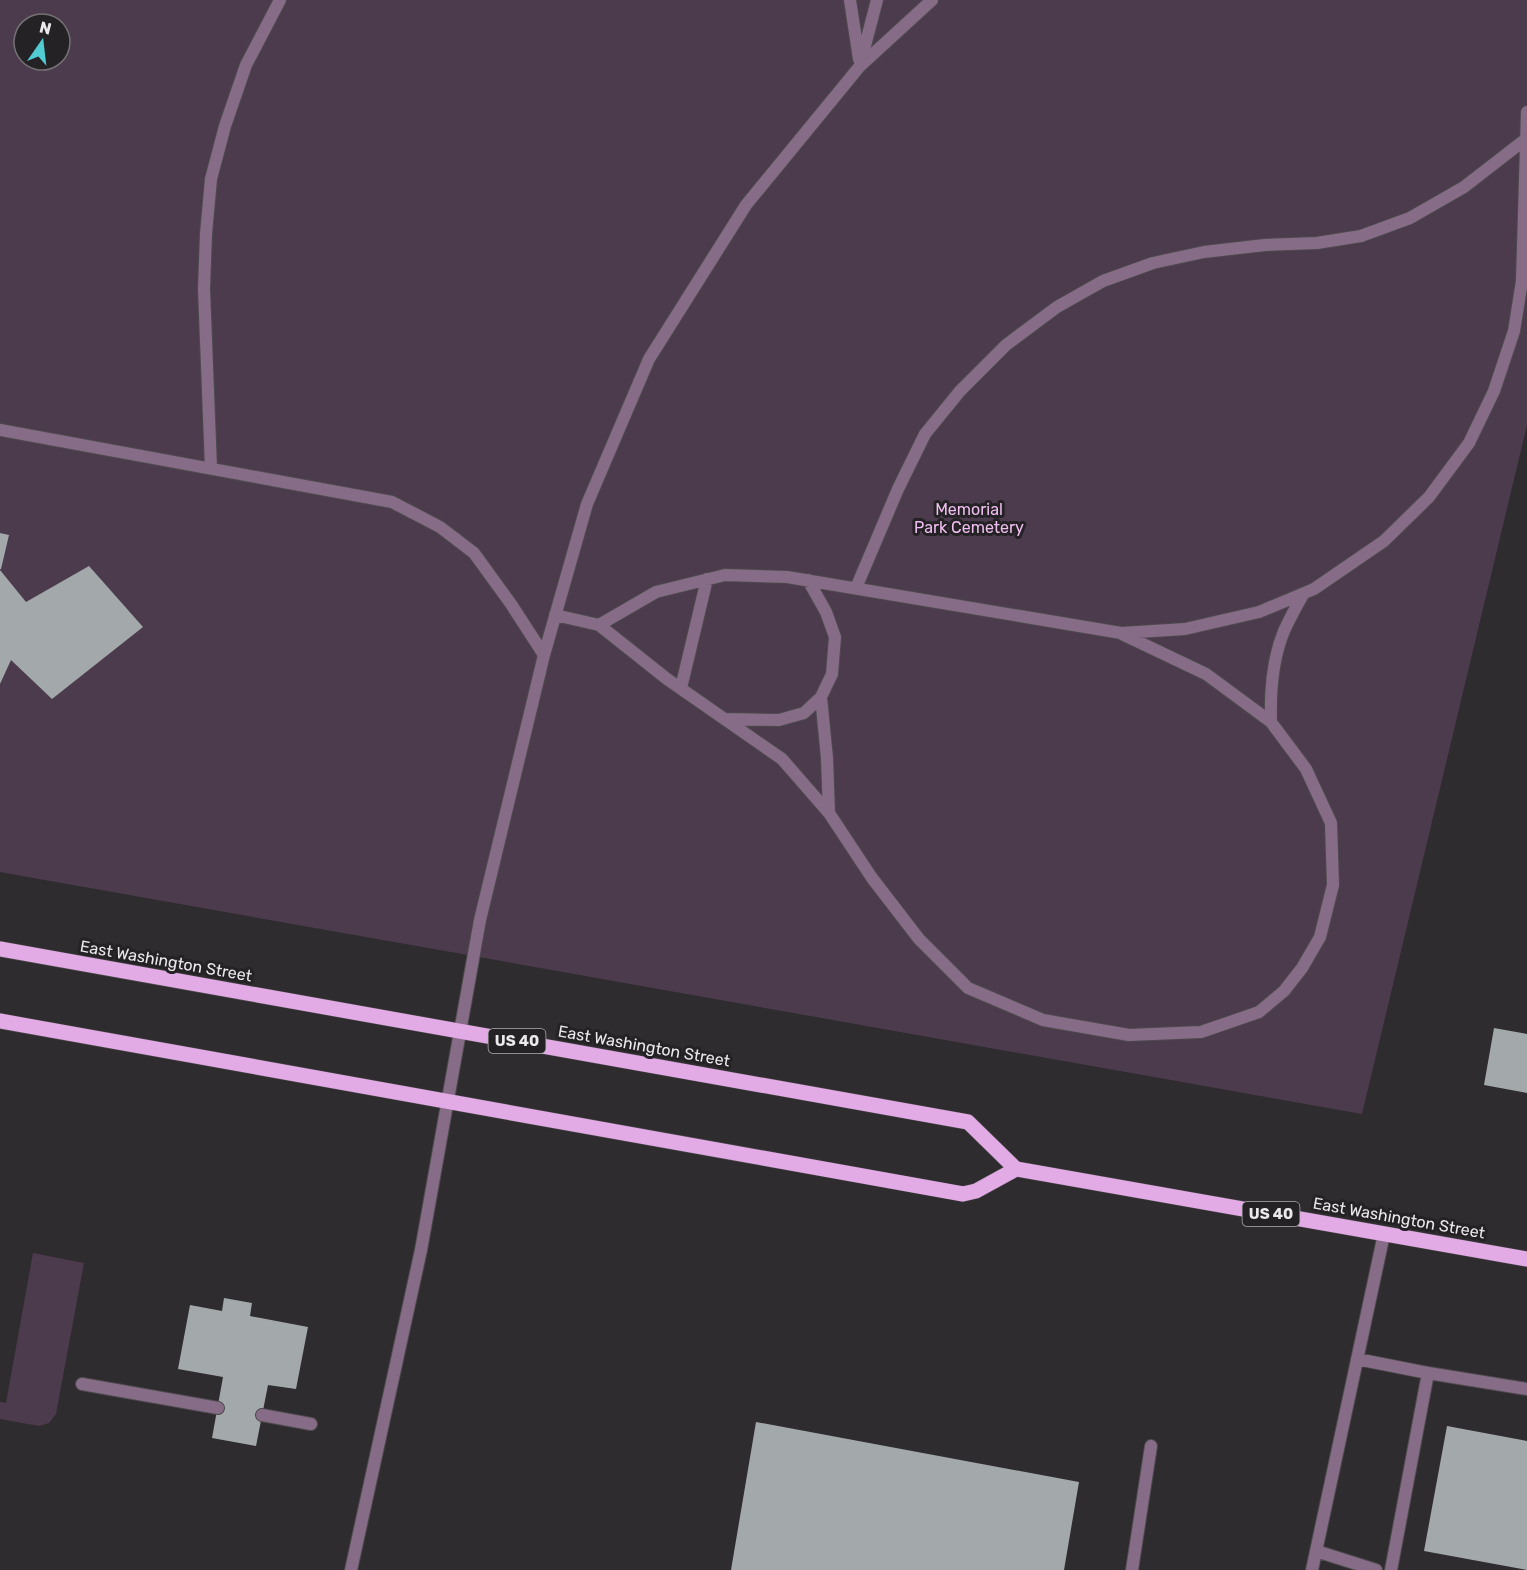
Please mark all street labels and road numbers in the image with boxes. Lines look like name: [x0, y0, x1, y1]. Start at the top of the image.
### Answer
street label: East Washington Street: [79, 937, 253, 985]
street label: East Washington Street: [557, 1022, 731, 1070]
road number: US 40: [488, 1029, 546, 1053]
street label: East Washington Street: [1312, 1194, 1486, 1242]
road number: US 40: [1242, 1202, 1300, 1226]

